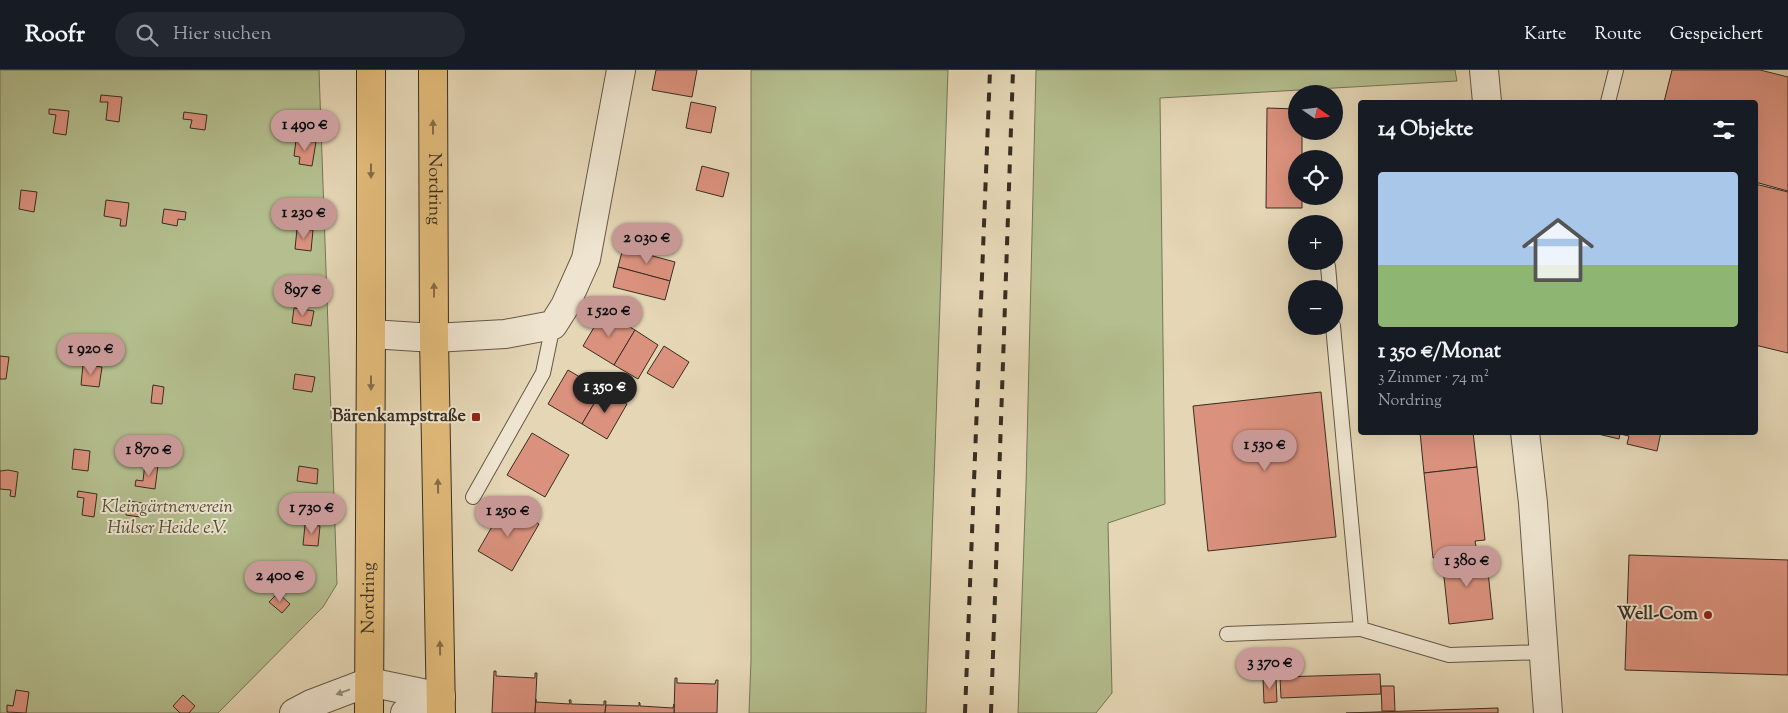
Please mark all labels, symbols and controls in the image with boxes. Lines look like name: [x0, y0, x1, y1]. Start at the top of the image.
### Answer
search box: [115, 12, 465, 57]
text: Roofr: [25, 18, 85, 52]
icon: search: [133, 21, 161, 49]
text: Hier suchen: [173, 21, 271, 48]
text: Karte: [1524, 22, 1567, 48]
text: Route: [1595, 22, 1642, 48]
text: Gespeichert: [1670, 22, 1763, 48]
north arrow: [1288, 85, 1342, 140]
map controls: [1288, 85, 1343, 335]
pin: 1 490 €: [259, 109, 351, 152]
text: 1 490 €: [282, 114, 328, 137]
text: 14 Objekte: [1378, 115, 1473, 145]
icon: filters: [1710, 116, 1738, 144]
one-way arrow: [429, 119, 437, 135]
button: locate: [1288, 150, 1343, 205]
street label: Nordring: [420, 153, 447, 225]
one-way arrow: [367, 163, 375, 179]
pin: 1 230 €: [258, 198, 350, 240]
text: 1 230 €: [282, 202, 326, 225]
icon: home: [1513, 205, 1603, 295]
button: +: [1288, 215, 1343, 270]
pin: 2 030 €: [601, 222, 693, 265]
text: 2 030 €: [623, 227, 671, 250]
pin: 897 €: [268, 274, 338, 317]
text: 897 €: [284, 279, 322, 302]
button: −: [1288, 280, 1343, 335]
one-way arrow: [430, 281, 438, 297]
pin: 1 520 €: [563, 296, 655, 338]
text: 1 520 €: [587, 300, 631, 323]
pin: 1 920 €: [45, 334, 137, 376]
text: 1 350 €/Monat: [1378, 337, 1501, 367]
text: 1 920 €: [68, 338, 114, 361]
text: 3 Zimmer · 74 m²: [1378, 367, 1489, 390]
pin: 1 350 €: [559, 372, 651, 414]
one-way arrow: [367, 375, 375, 391]
text: 1 350 €: [584, 376, 626, 399]
text: Nordring: [1378, 390, 1442, 413]
place label: Bärenkampstraße: [332, 404, 467, 430]
marker: Bärenkampstraße: [470, 411, 482, 423]
pin: 1 530 €: [1219, 430, 1311, 472]
pin: 1 870 €: [103, 434, 195, 477]
text: 1 530 €: [1244, 434, 1286, 457]
text: 1 870 €: [126, 439, 172, 462]
one-way arrow: [433, 477, 441, 493]
pin: 1 730 €: [266, 492, 358, 535]
park label: Kleingärtnerverein Hülser Heide e.V.: [101, 495, 233, 542]
pin: 1 250 €: [462, 496, 554, 538]
text: 1 730 €: [290, 497, 334, 520]
text: 1 250 €: [486, 500, 530, 523]
pin: 1 380 €: [1421, 546, 1513, 588]
text: 1 380 €: [1444, 550, 1490, 573]
pin: 2 400 €: [234, 560, 326, 603]
street label: Nordring: [356, 562, 383, 634]
text: 2 400 €: [256, 565, 304, 588]
place label: Well-Com: [1617, 602, 1698, 628]
marker: Well-Com: [1702, 609, 1714, 621]
one-way arrow: [436, 640, 444, 656]
pin: 3 370 €: [1224, 648, 1316, 690]
text: 3 370 €: [1247, 652, 1293, 675]
one-way arrow: [335, 688, 350, 696]

